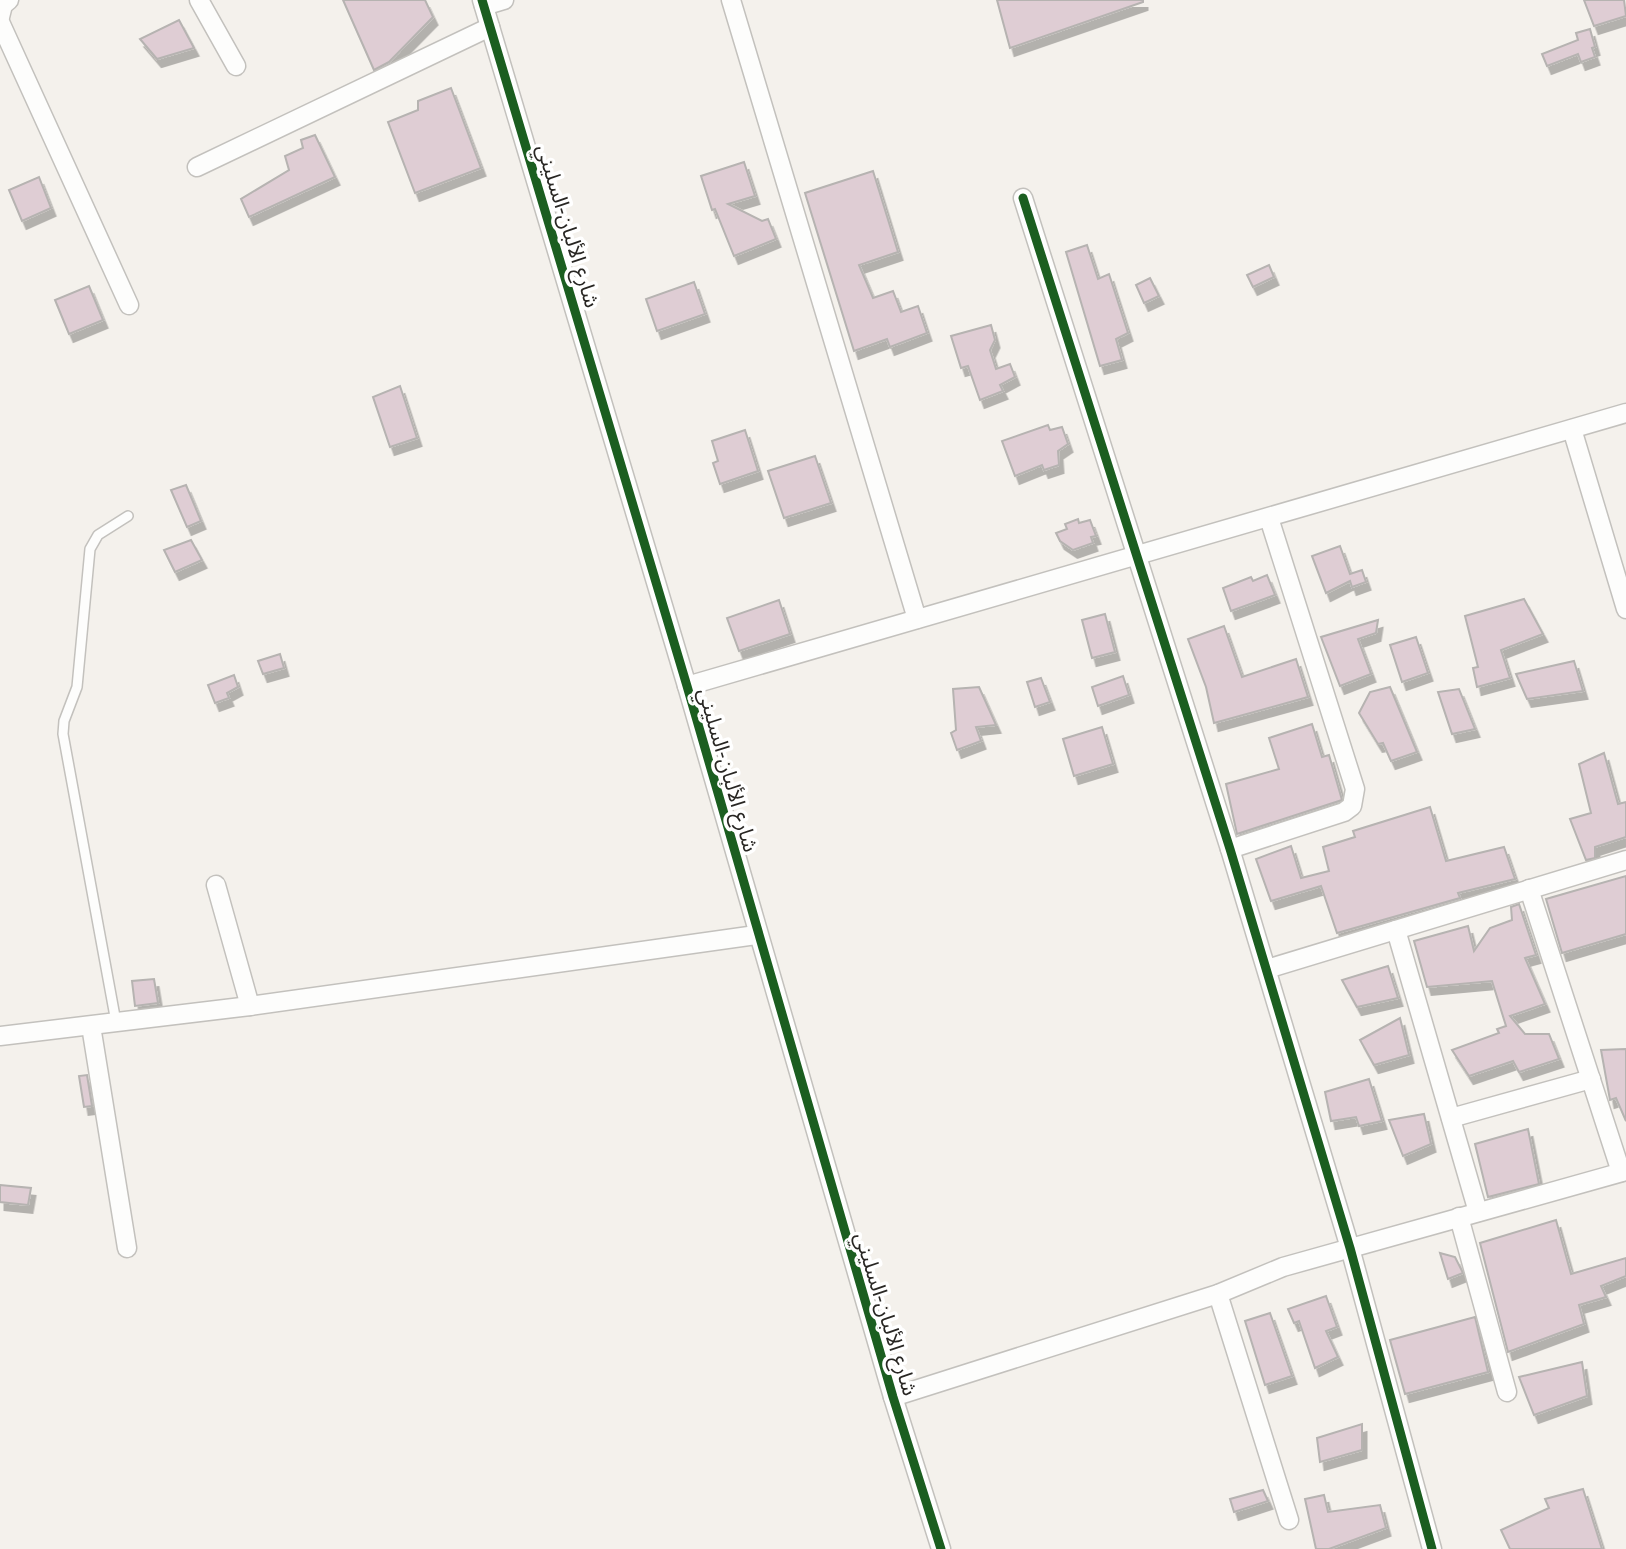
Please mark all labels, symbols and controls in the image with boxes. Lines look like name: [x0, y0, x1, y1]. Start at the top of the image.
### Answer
street label: شارع الألبان-السليني: [528, 142, 604, 312]
street label: شارع الألبان-السليني: [689, 685, 763, 856]
street label: شارع الألبان-السليني: [846, 1230, 922, 1400]

